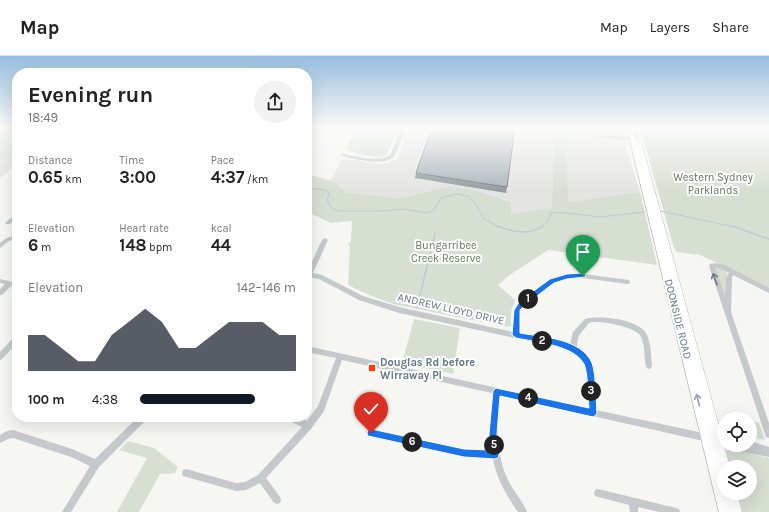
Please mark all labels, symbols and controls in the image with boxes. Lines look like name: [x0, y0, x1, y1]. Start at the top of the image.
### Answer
text: Map: [20, 17, 59, 39]
text: Map: [600, 19, 628, 36]
text: Layers: [650, 19, 690, 36]
text: Share: [712, 19, 749, 36]
button: share: [254, 81, 296, 123]
text: Evening run: [28, 82, 153, 108]
text: 18:49: [28, 110, 58, 125]
text: Distance: [28, 154, 72, 167]
text: Time: [119, 154, 144, 167]
text: Pace: [211, 154, 234, 167]
text: 0.65: [28, 167, 63, 187]
text: 3:00: [119, 167, 156, 187]
text: 4:37: [211, 167, 244, 187]
park label: Western Sydney Parklands: [673, 171, 753, 197]
text: km: [63, 173, 82, 186]
text: /km: [244, 173, 268, 186]
text: Elevation: [28, 222, 75, 235]
text: Heart rate: [119, 222, 169, 235]
text: kcal: [211, 222, 232, 235]
text: 6: [28, 235, 38, 255]
text: 148: [119, 235, 147, 255]
text: 44: [211, 235, 231, 255]
pin: [566, 235, 600, 276]
park label: Bungarribee Creek Reserve: [411, 239, 481, 265]
text: m: [38, 241, 51, 254]
text: bpm: [147, 241, 172, 254]
icon: arrive: [572, 241, 594, 263]
one-way arrow: [711, 272, 718, 285]
street label: DOONSIDE ROAD: [662, 278, 694, 360]
text: Elevation: [28, 280, 83, 295]
text: 142–146 m: [237, 280, 296, 295]
pin: 1: [518, 289, 538, 309]
street label: ANDREW LLOYD DRIVE: [396, 290, 506, 328]
text: 1: [526, 292, 530, 305]
pin: 2: [532, 331, 552, 351]
text: 2: [539, 334, 545, 347]
place label: Douglas Rd before Wirraway Pl: [380, 356, 475, 382]
marker: Douglas Rd before Wirraway Pl: [367, 363, 377, 373]
pin: 3: [581, 381, 601, 401]
text: 3: [588, 384, 594, 397]
pin: 4: [518, 388, 538, 408]
text: 4: [525, 391, 531, 404]
text: 100 m: [28, 392, 65, 407]
text: 4:38: [92, 392, 118, 407]
pin: [354, 392, 388, 433]
one-way arrow: [694, 394, 701, 407]
icon: check: [360, 398, 382, 420]
map controls: [717, 412, 757, 500]
button: locate: [717, 412, 757, 452]
pin: 6: [402, 432, 422, 452]
text: 6: [409, 435, 415, 448]
pin: 5: [484, 435, 504, 455]
text: 5: [491, 438, 497, 451]
button: layers: [717, 460, 757, 500]

